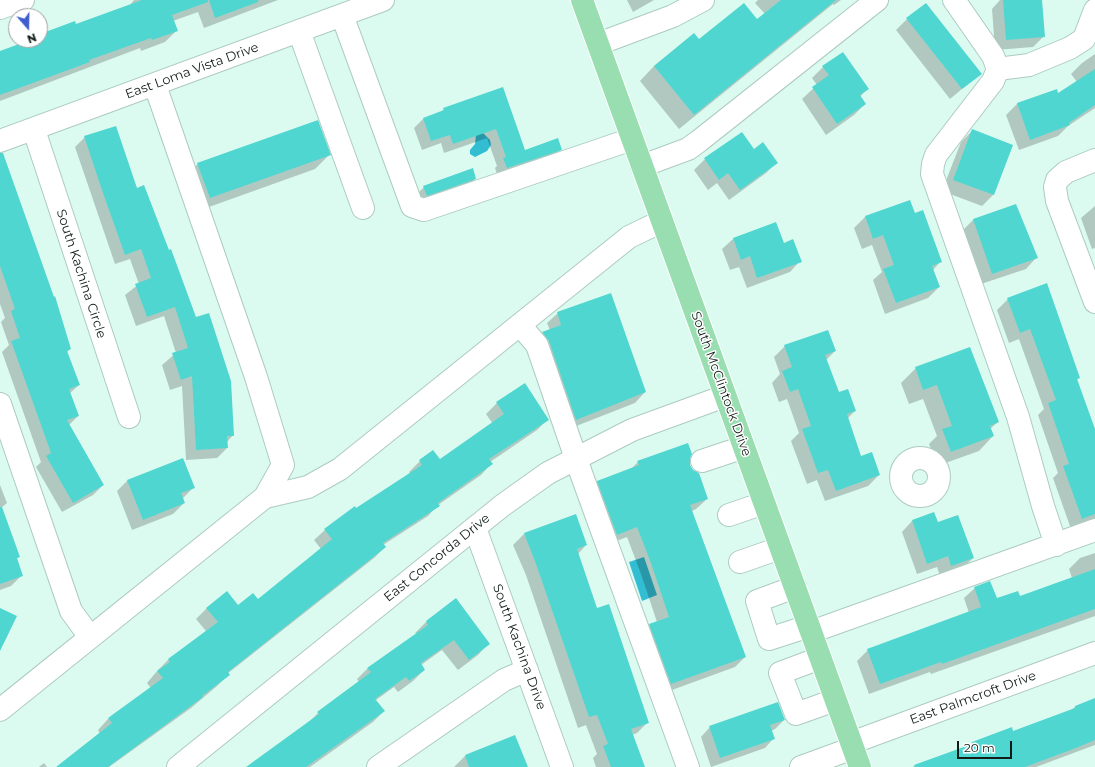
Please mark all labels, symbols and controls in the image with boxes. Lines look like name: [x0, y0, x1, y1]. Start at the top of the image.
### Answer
north arrow: [8, 8, 48, 48]
text: N: [25, 30, 38, 46]
street label: East Loma Vista Drive: [123, 40, 261, 102]
street label: South Kachina Circle: [53, 207, 109, 341]
street label: South McClintock Drive: [688, 310, 754, 458]
street label: East Concorda Drive: [381, 511, 493, 605]
street label: South Kachina Drive: [489, 582, 549, 712]
street label: East Palmcroft Drive: [908, 668, 1038, 728]
scale bar: [959, 733, 1014, 759]
text: 20 m: [964, 740, 995, 755]

